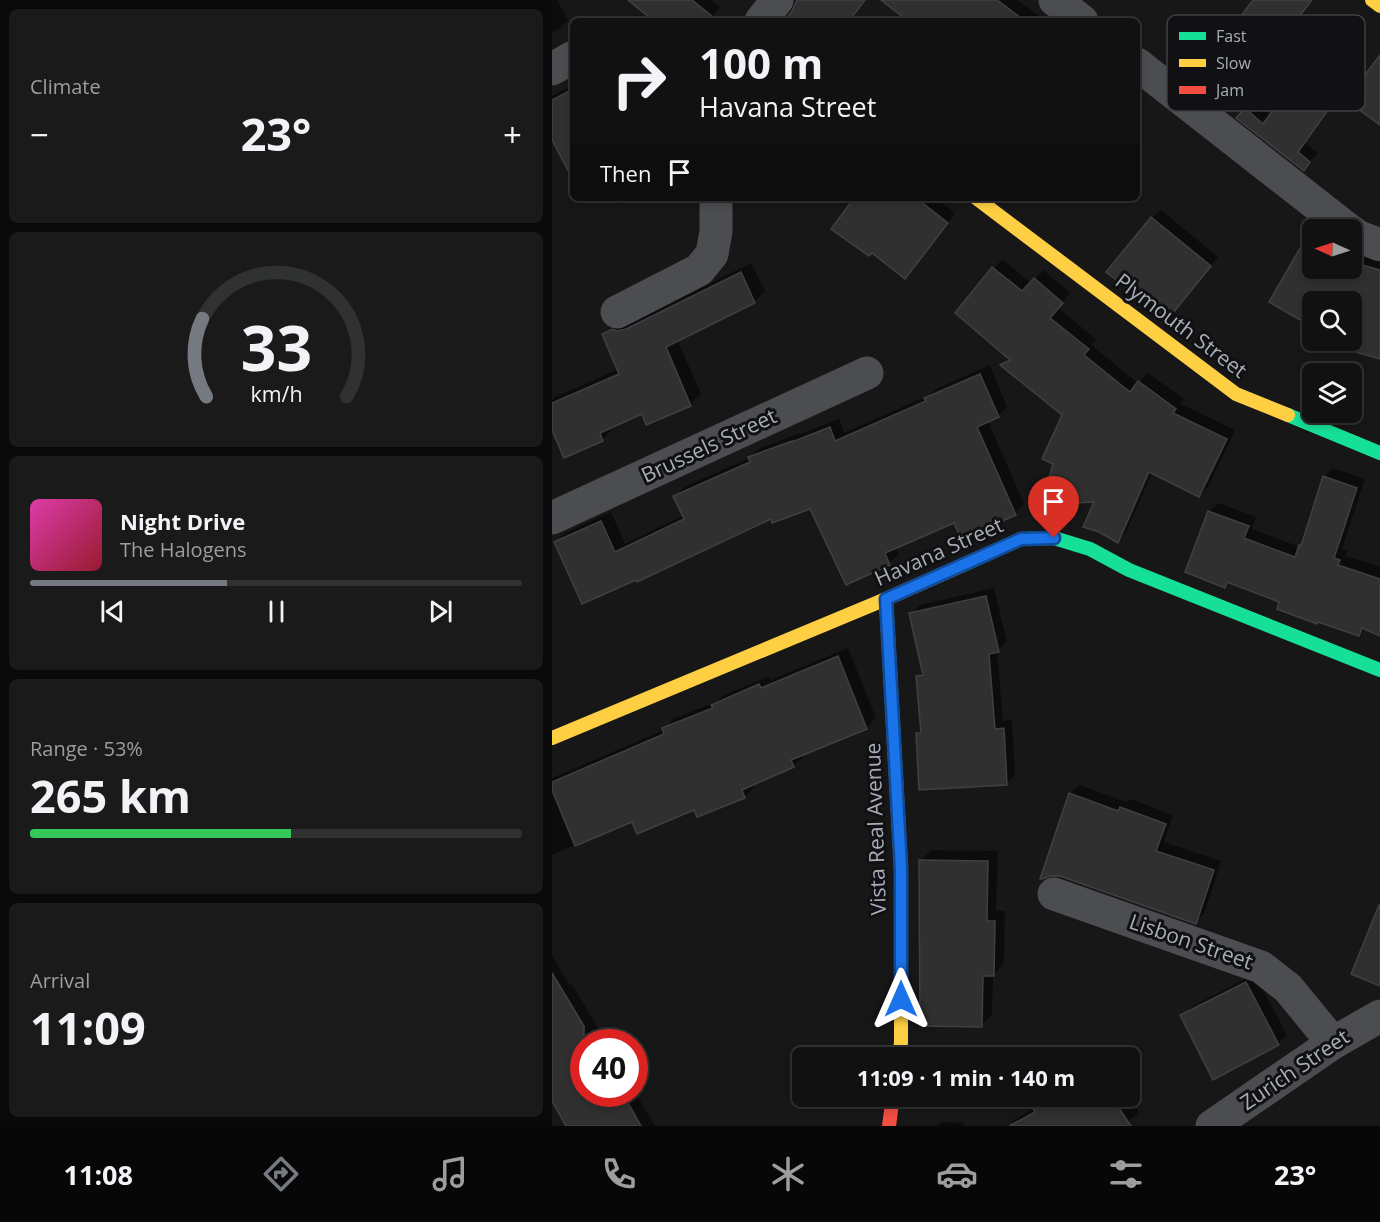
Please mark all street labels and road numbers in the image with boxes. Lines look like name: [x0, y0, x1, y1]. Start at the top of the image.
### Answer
street label: Plymouth Street: [1110, 267, 1253, 384]
street label: Brussels Street: [636, 401, 781, 489]
street label: Havana Street: [870, 510, 1007, 592]
street label: Vista Real Avenue: [858, 742, 892, 916]
street label: Lisbon Street: [1126, 907, 1257, 975]
street label: Zurich Street: [1234, 1022, 1354, 1116]

